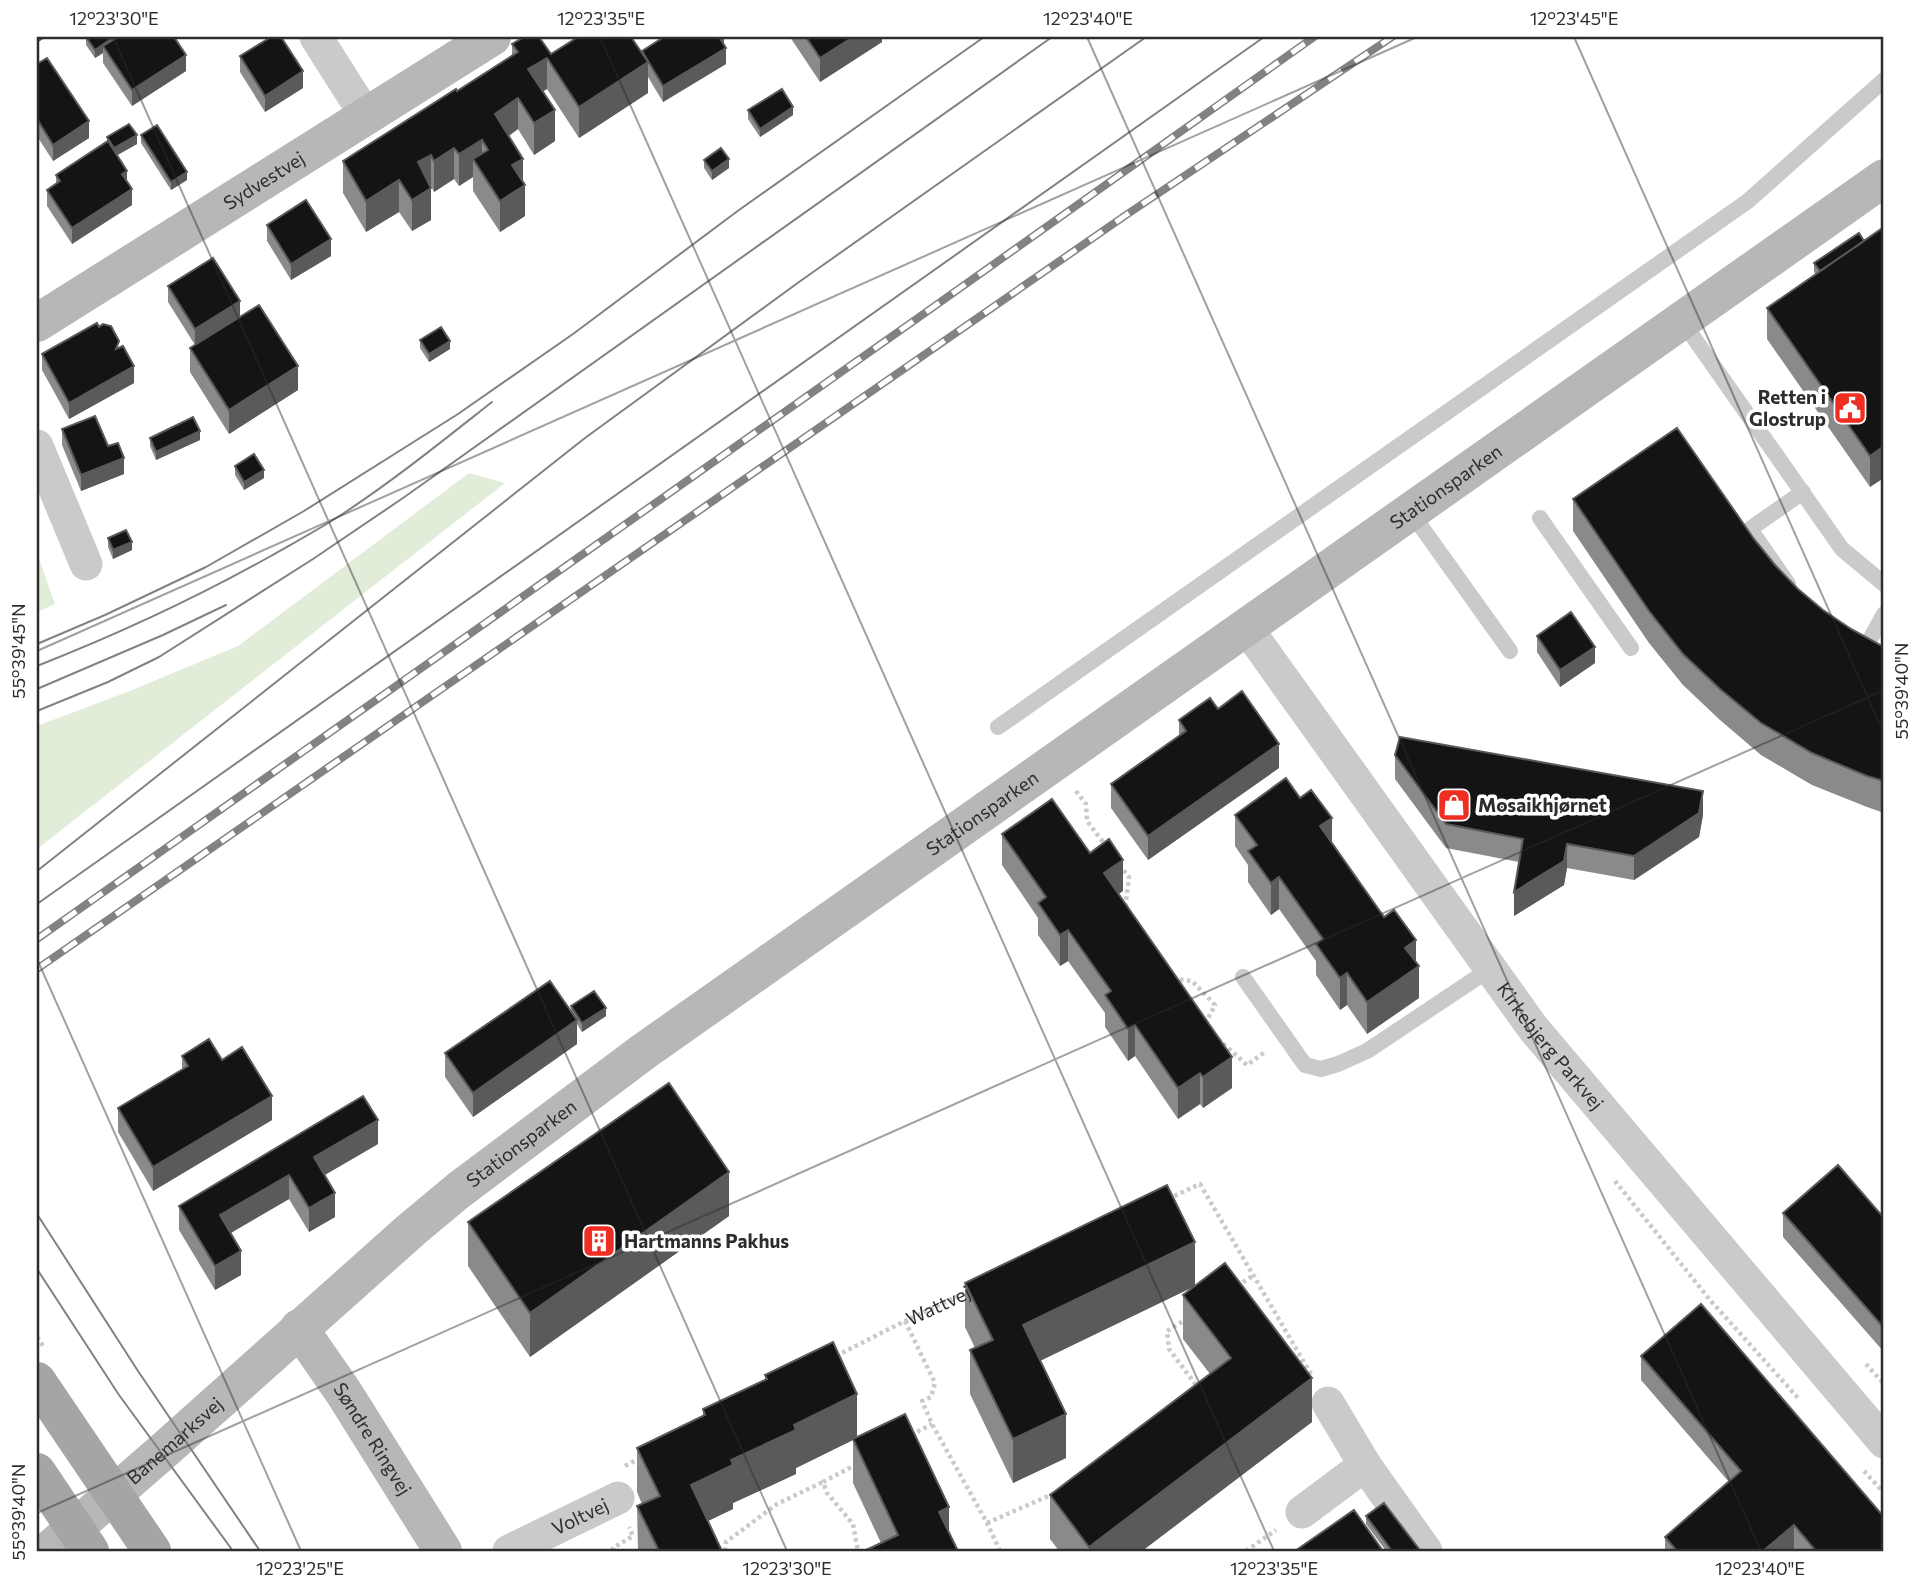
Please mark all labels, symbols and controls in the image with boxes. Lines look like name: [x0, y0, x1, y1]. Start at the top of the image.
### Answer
text: 12°23'30"E: [69, 7, 159, 29]
text: 12°23'35"E: [557, 7, 645, 29]
text: 12°23'40"E: [1043, 7, 1133, 29]
text: 12°23'45"E: [1530, 7, 1618, 29]
street label: Sydvestvej: [219, 146, 308, 214]
place label: Retten i Glostrup: [1749, 385, 1826, 430]
public building icon: Retten i Glostrup: [1831, 389, 1869, 427]
street label: Stationsparken: [1385, 439, 1506, 534]
text: 55°39'45"N: [7, 603, 29, 699]
text: 55°39'40"N: [1890, 643, 1912, 739]
street label: Stationsparken: [921, 765, 1042, 860]
shop icon: Mosaikhjørnet: [1435, 786, 1473, 824]
place label: Mosaikhjørnet: [1478, 793, 1607, 816]
street label: Kirkebjerg Parkvej: [1493, 977, 1609, 1114]
street label: Stationsparken: [461, 1094, 581, 1192]
building icon: Hartmanns Pakhus: [580, 1222, 618, 1260]
place label: Hartmanns Pakhus: [624, 1229, 789, 1252]
street label: Wattvej: [902, 1280, 974, 1330]
street label: Søndre Ringvej: [329, 1378, 417, 1499]
street label: Banemarksvej: [122, 1392, 227, 1489]
text: 55°39'40"N: [7, 1464, 29, 1560]
street label: Voltvej: [548, 1493, 612, 1539]
text: 12°23'25"E: [256, 1557, 344, 1579]
text: 12°23'30"E: [742, 1557, 832, 1579]
text: 12°23'35"E: [1230, 1557, 1318, 1579]
text: 12°23'40"E: [1715, 1557, 1805, 1579]

